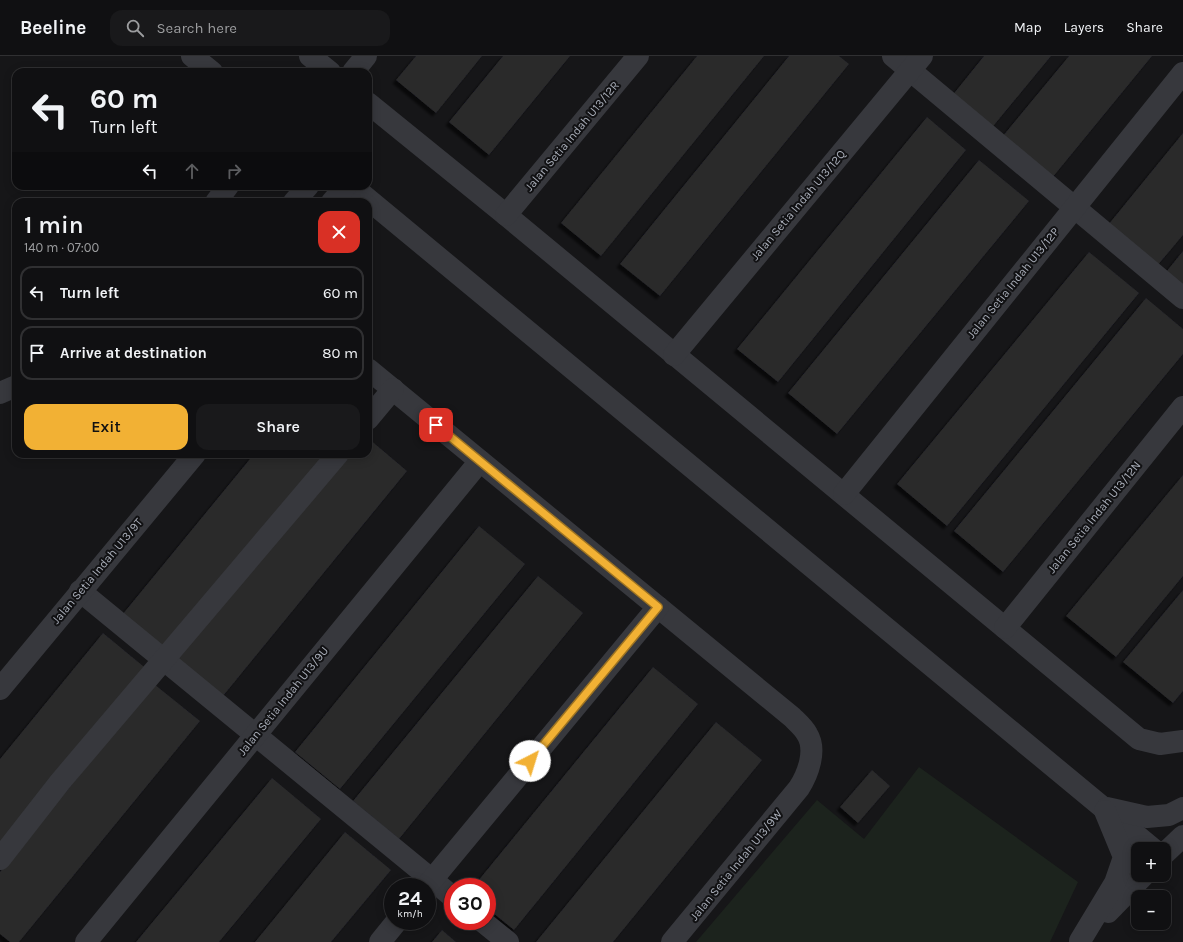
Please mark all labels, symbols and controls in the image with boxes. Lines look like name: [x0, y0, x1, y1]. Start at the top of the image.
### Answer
search box: [110, 10, 390, 46]
text: Beeline: [20, 17, 86, 39]
icon: search: [124, 17, 146, 39]
text: Search here: [156, 19, 237, 37]
text: Map: [1014, 19, 1042, 36]
text: Layers: [1064, 19, 1104, 36]
text: Share: [1126, 19, 1163, 36]
street label: Jalan Setia Indah U13/12R: [522, 78, 622, 194]
text: 60 m: [90, 82, 158, 115]
icon: left: [24, 84, 76, 136]
text: Turn left: [90, 116, 158, 138]
street label: Jalan Setia Indah U13/12Q: [748, 147, 848, 263]
icon: left: [139, 160, 161, 182]
icon: ahead: [181, 160, 203, 182]
icon: right: [223, 160, 245, 182]
text: 1 min: [24, 211, 84, 239]
button: close: [318, 211, 360, 253]
street label: Jalan Setia Indah U13/12P: [964, 225, 1062, 341]
text: 140 m · 07:00: [24, 240, 99, 255]
icon: left: [26, 282, 48, 304]
text: Turn left: [60, 284, 119, 302]
text: 60 m: [323, 284, 358, 302]
icon: arrive: [26, 342, 48, 364]
text: Arrive at destination: [60, 344, 207, 362]
text: 80 m: [322, 344, 358, 362]
button: Exit: [24, 404, 188, 450]
button: Share: [196, 404, 360, 450]
pin: [419, 408, 453, 442]
icon: arrive: [425, 414, 447, 436]
street label: Jalan Setia Indah U13/12N: [1044, 458, 1144, 576]
street label: Jalan Setia Indah U13/9T: [49, 515, 145, 627]
street label: Jalan Setia Indah U13/9U: [235, 644, 331, 758]
position arrow: [509, 740, 551, 782]
street label: Jalan Setia Indah U13/9W: [687, 807, 785, 923]
map controls: [1131, 842, 1171, 930]
button: +: [1131, 842, 1171, 882]
speed limit sign: 30: [444, 878, 496, 930]
text: 24: [398, 887, 422, 910]
button: −: [1131, 890, 1171, 930]
text: km/h: [397, 908, 423, 920]

